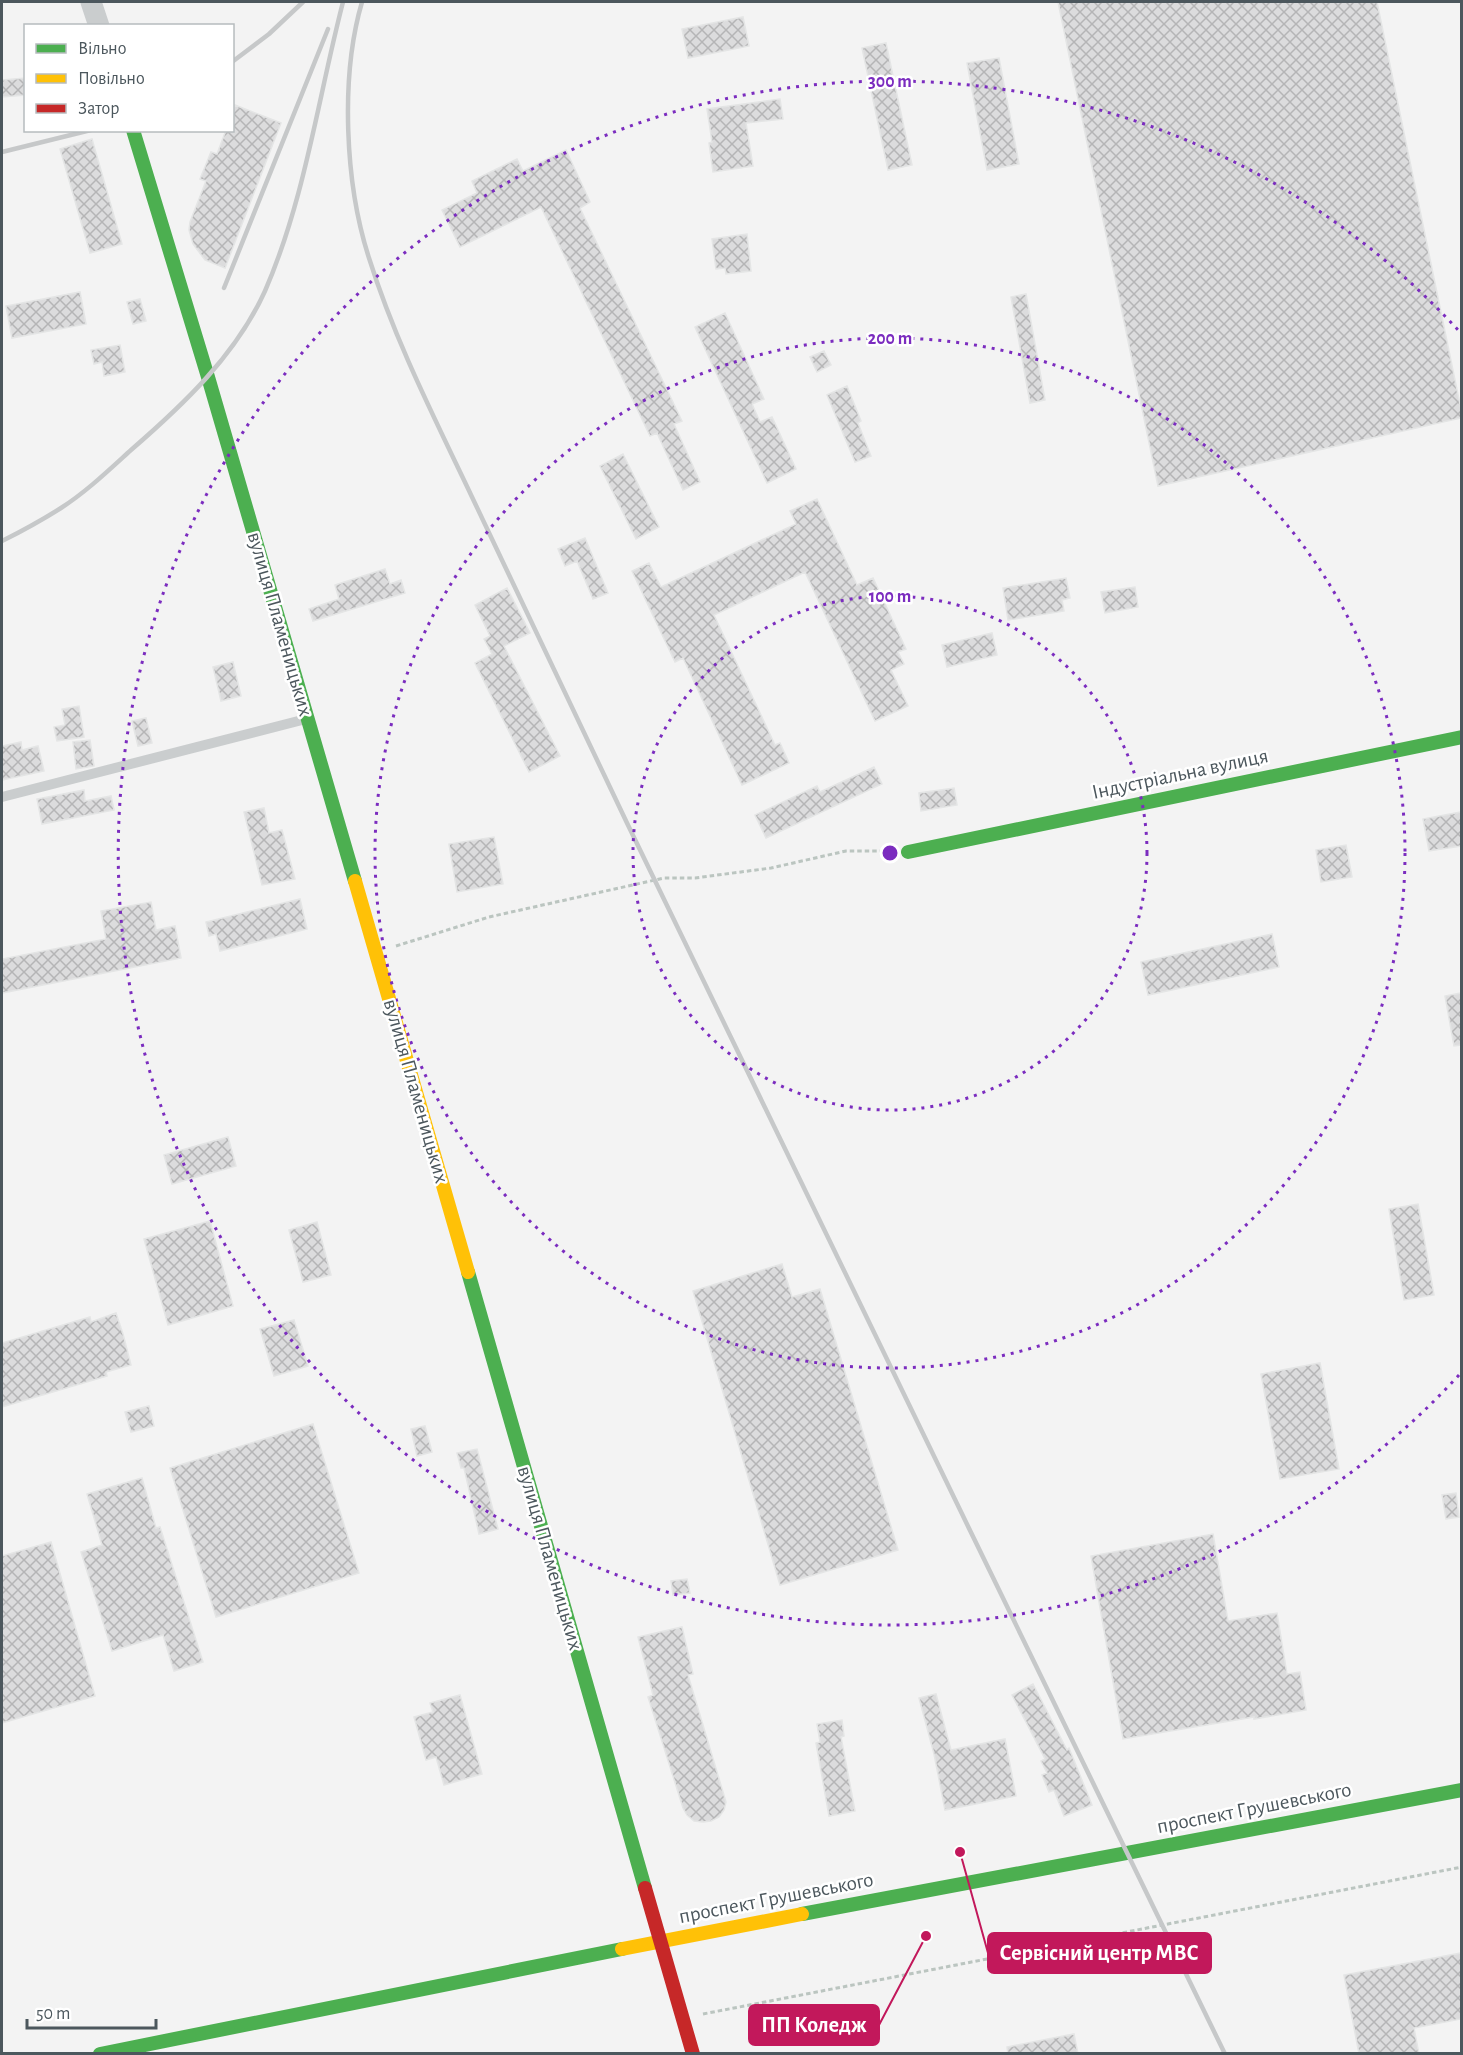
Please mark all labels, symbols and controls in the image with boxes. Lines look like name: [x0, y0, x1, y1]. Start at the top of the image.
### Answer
legend: [24, 24, 234, 132]
text: Вільно: [78, 40, 126, 58]
text: Повільно: [78, 70, 145, 88]
text: 300 m: [868, 73, 912, 91]
text: Затор: [78, 100, 119, 118]
text: 200 m: [868, 330, 912, 348]
street label: вулиця Пламеницьких: [244, 529, 316, 719]
text: 100 m: [869, 588, 911, 606]
street label: Індустріальна вулиця: [1090, 745, 1270, 803]
centre of rings: [880, 843, 900, 863]
street label: вулиця Пламеницьких: [380, 996, 452, 1186]
street label: вулиця Пламеницьких: [514, 1463, 586, 1653]
street label: проспект Грушевського: [1155, 1779, 1353, 1837]
street label: проспект Грушевського: [677, 1869, 875, 1927]
callout: Сервісний центр МВС: [988, 1933, 1211, 1973]
text: Сервісний центр МВС: [999, 1942, 1199, 1964]
scale bar: [27, 1992, 156, 2030]
text: 50 m: [36, 2005, 70, 2023]
callout: ПП Коледж: [749, 2005, 879, 2045]
text: ПП Коледж: [761, 2014, 867, 2036]

